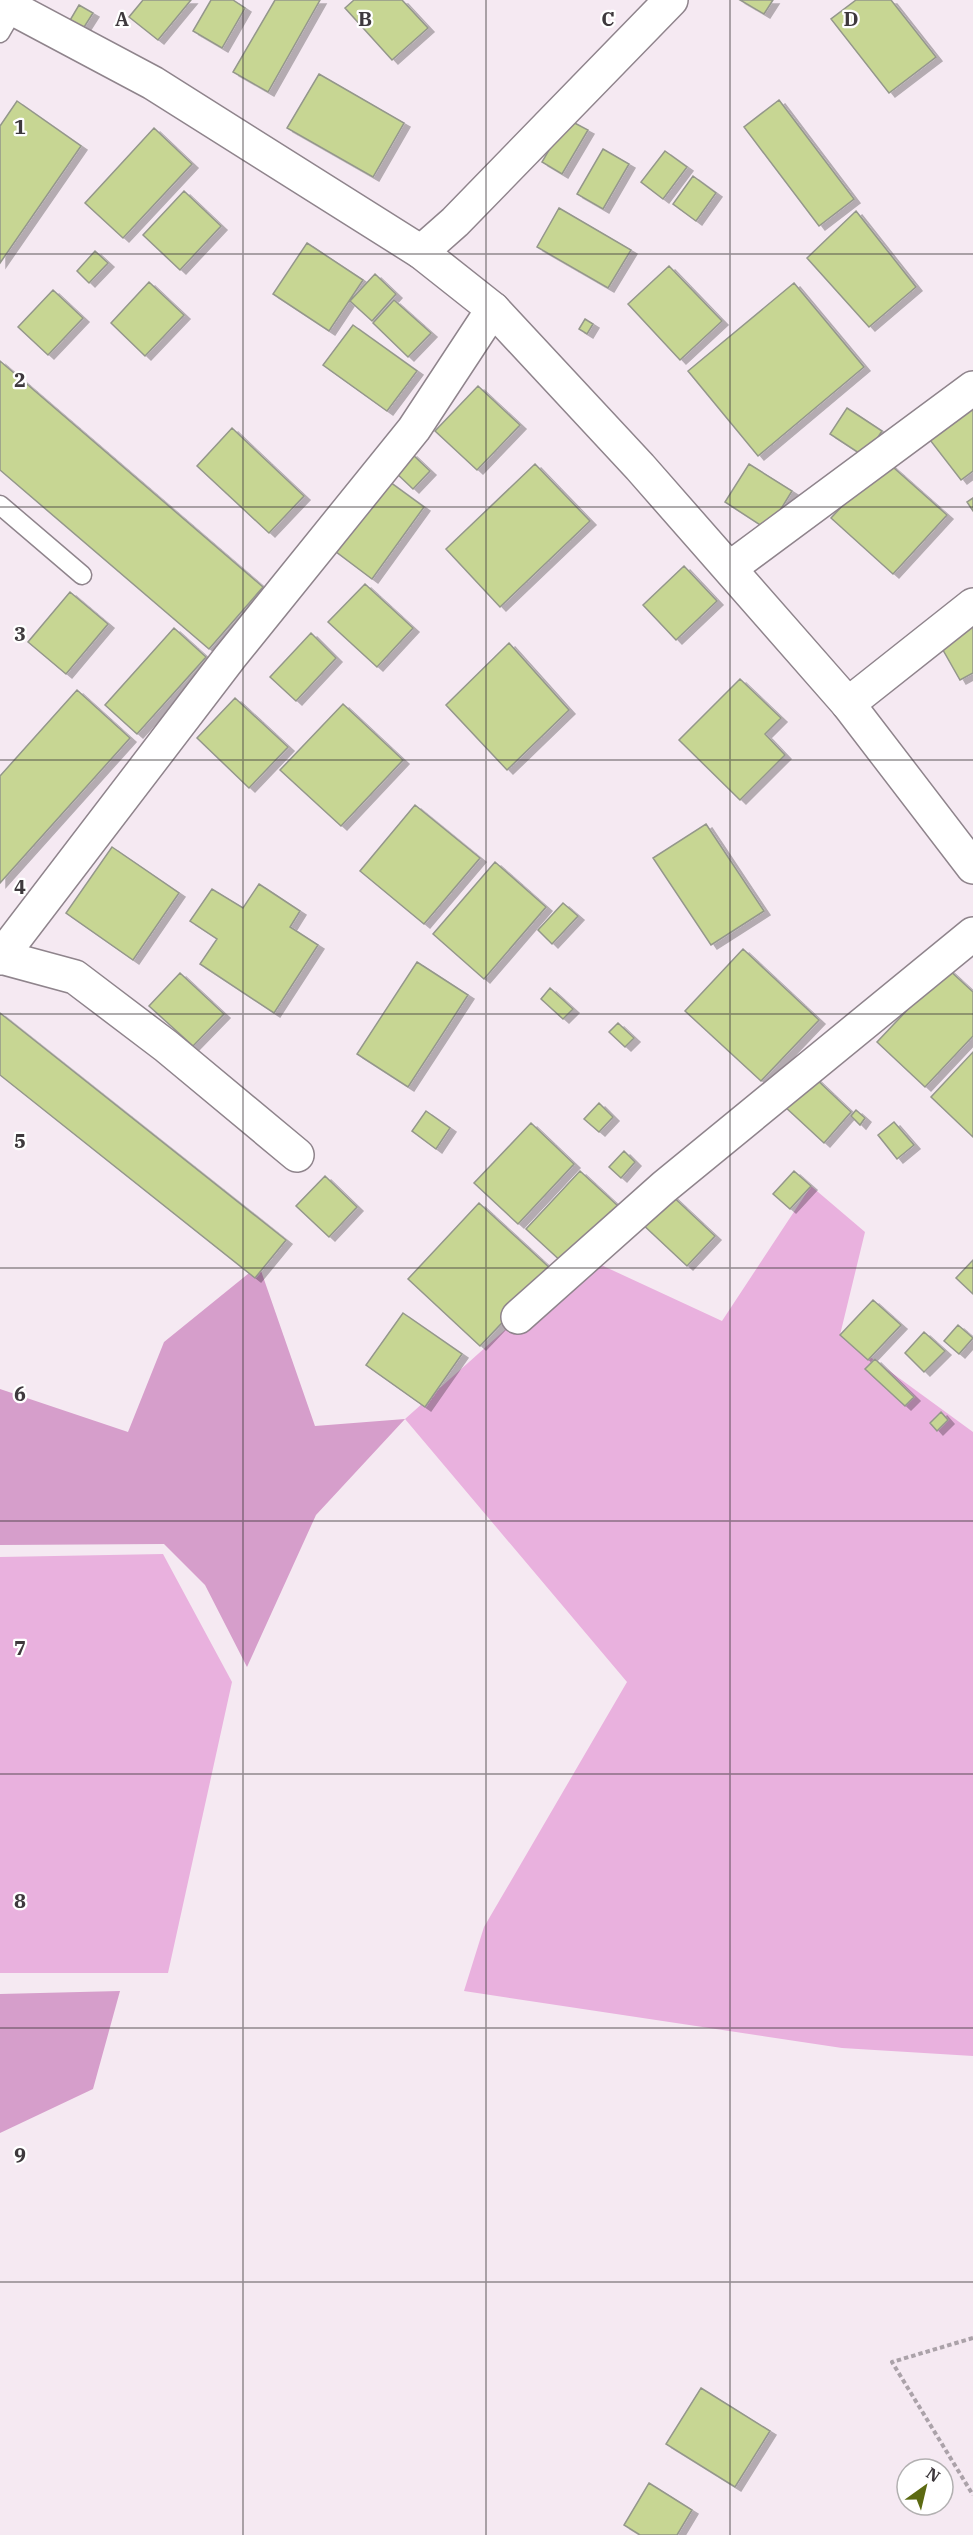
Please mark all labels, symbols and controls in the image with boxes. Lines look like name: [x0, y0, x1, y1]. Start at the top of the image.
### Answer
text: A: [115, 5, 129, 32]
text: B: [358, 5, 372, 32]
text: C: [601, 5, 615, 32]
text: D: [843, 5, 859, 32]
text: 1: [14, 113, 26, 140]
text: 2: [14, 366, 26, 393]
text: 3: [14, 620, 26, 647]
text: 4: [14, 873, 26, 900]
text: 5: [14, 1127, 26, 1154]
text: 6: [14, 1380, 26, 1407]
text: 7: [14, 1634, 26, 1661]
text: 8: [14, 1887, 26, 1914]
text: 9: [14, 2141, 26, 2168]
north arrow: [895, 2457, 955, 2517]
text: N: [923, 2463, 944, 2486]

